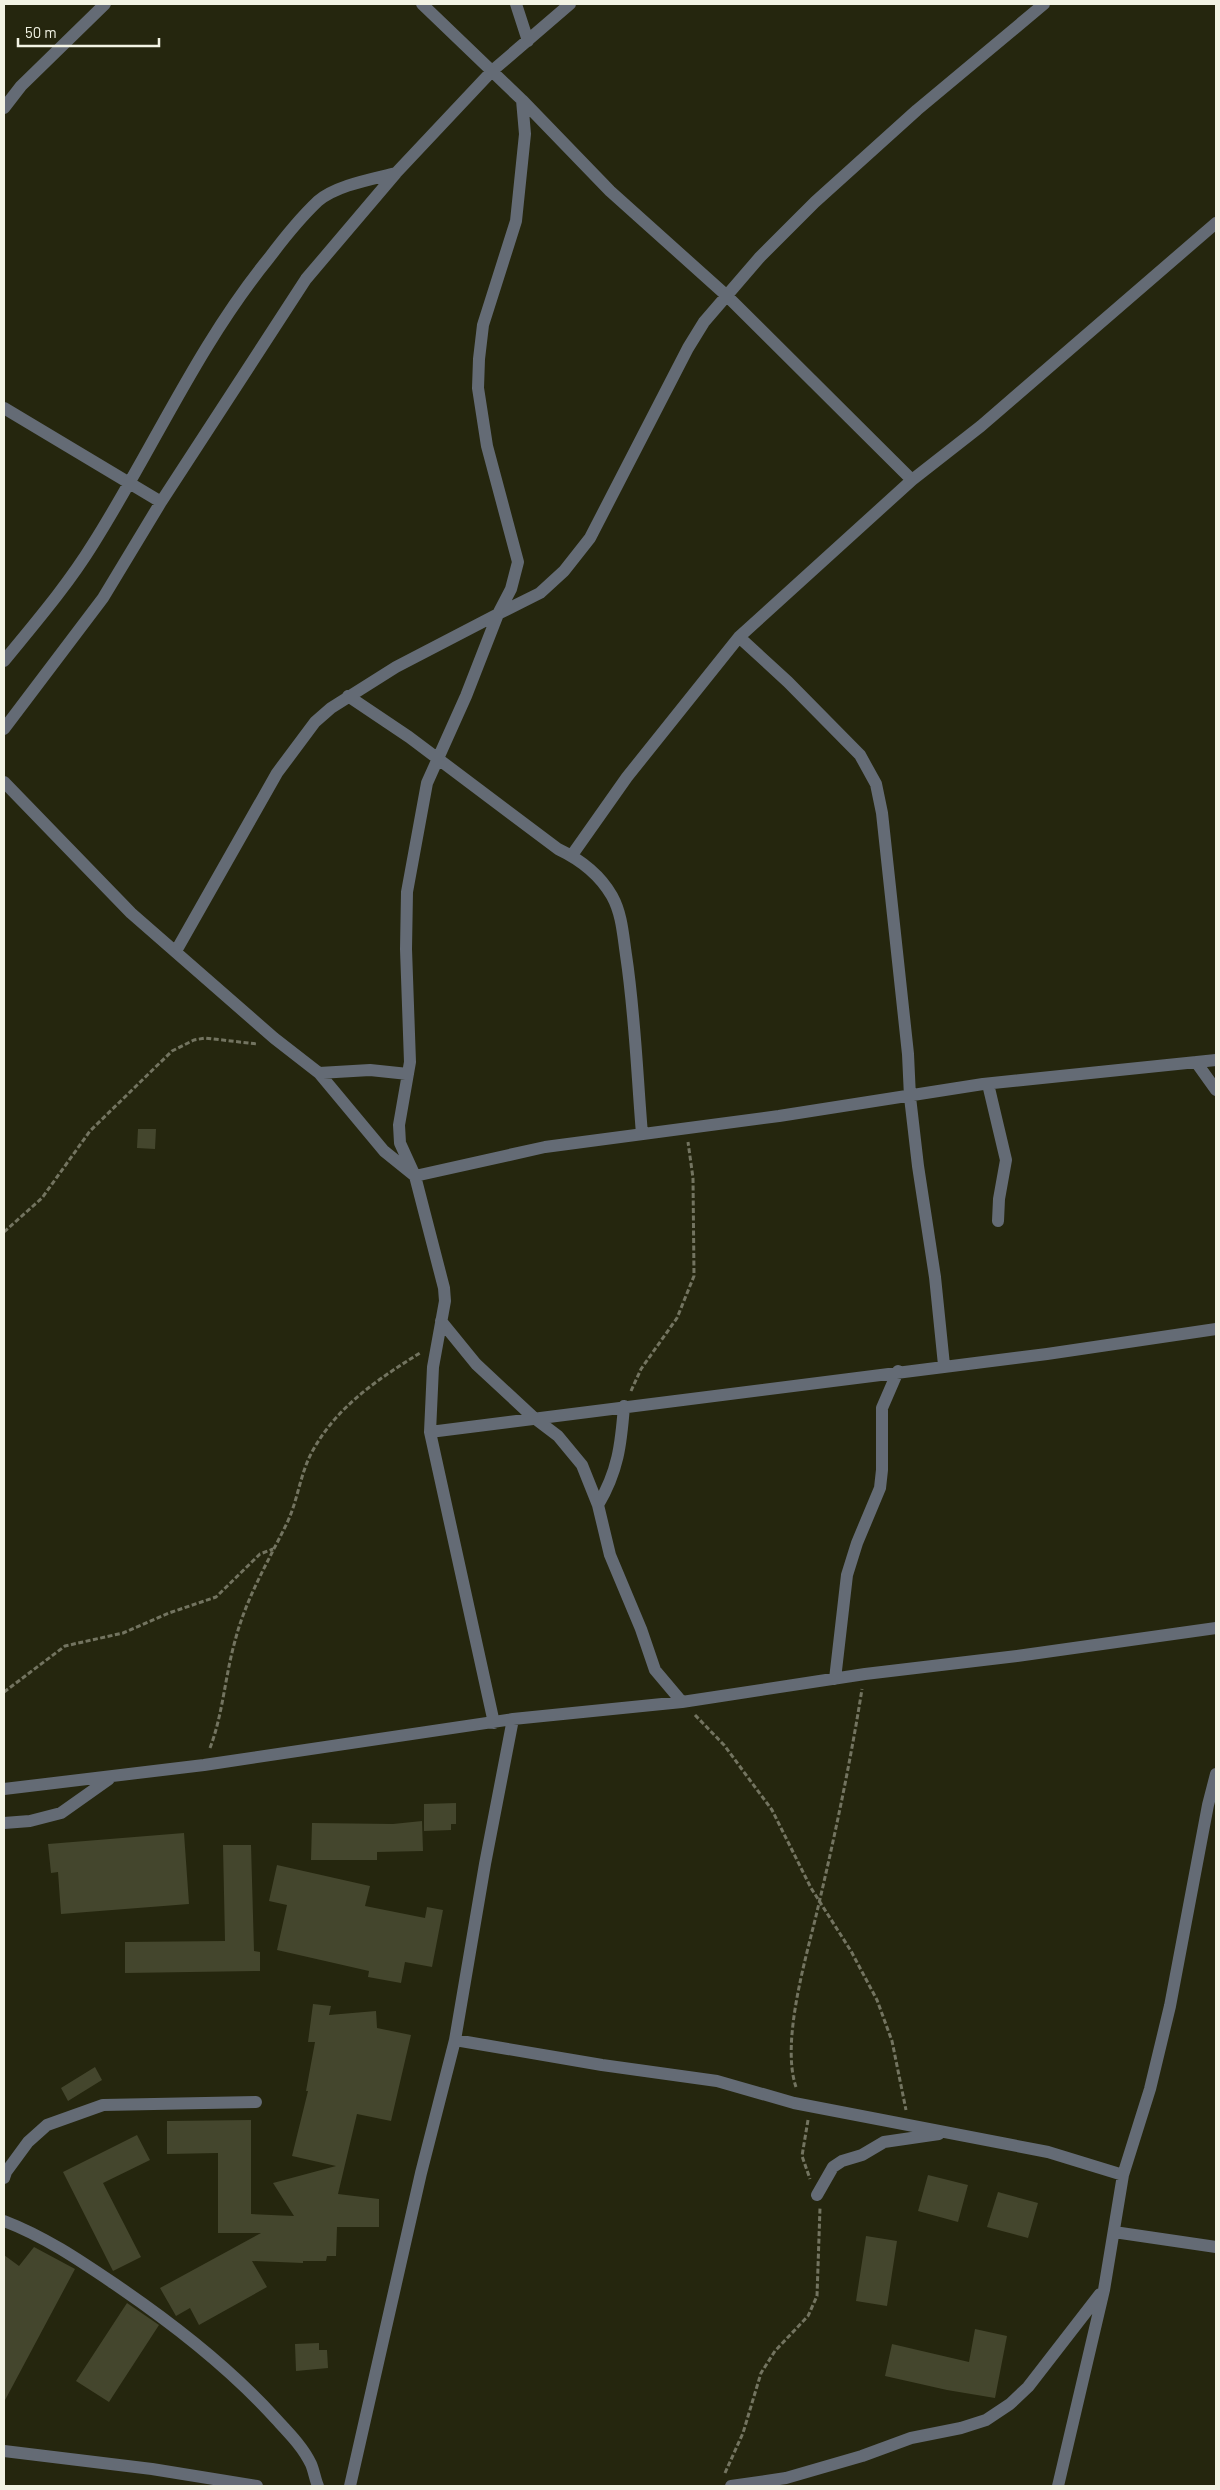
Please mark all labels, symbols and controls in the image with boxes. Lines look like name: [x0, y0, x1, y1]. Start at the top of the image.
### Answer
scale bar: [18, 15, 159, 47]
text: 50 m: [25, 23, 57, 41]

